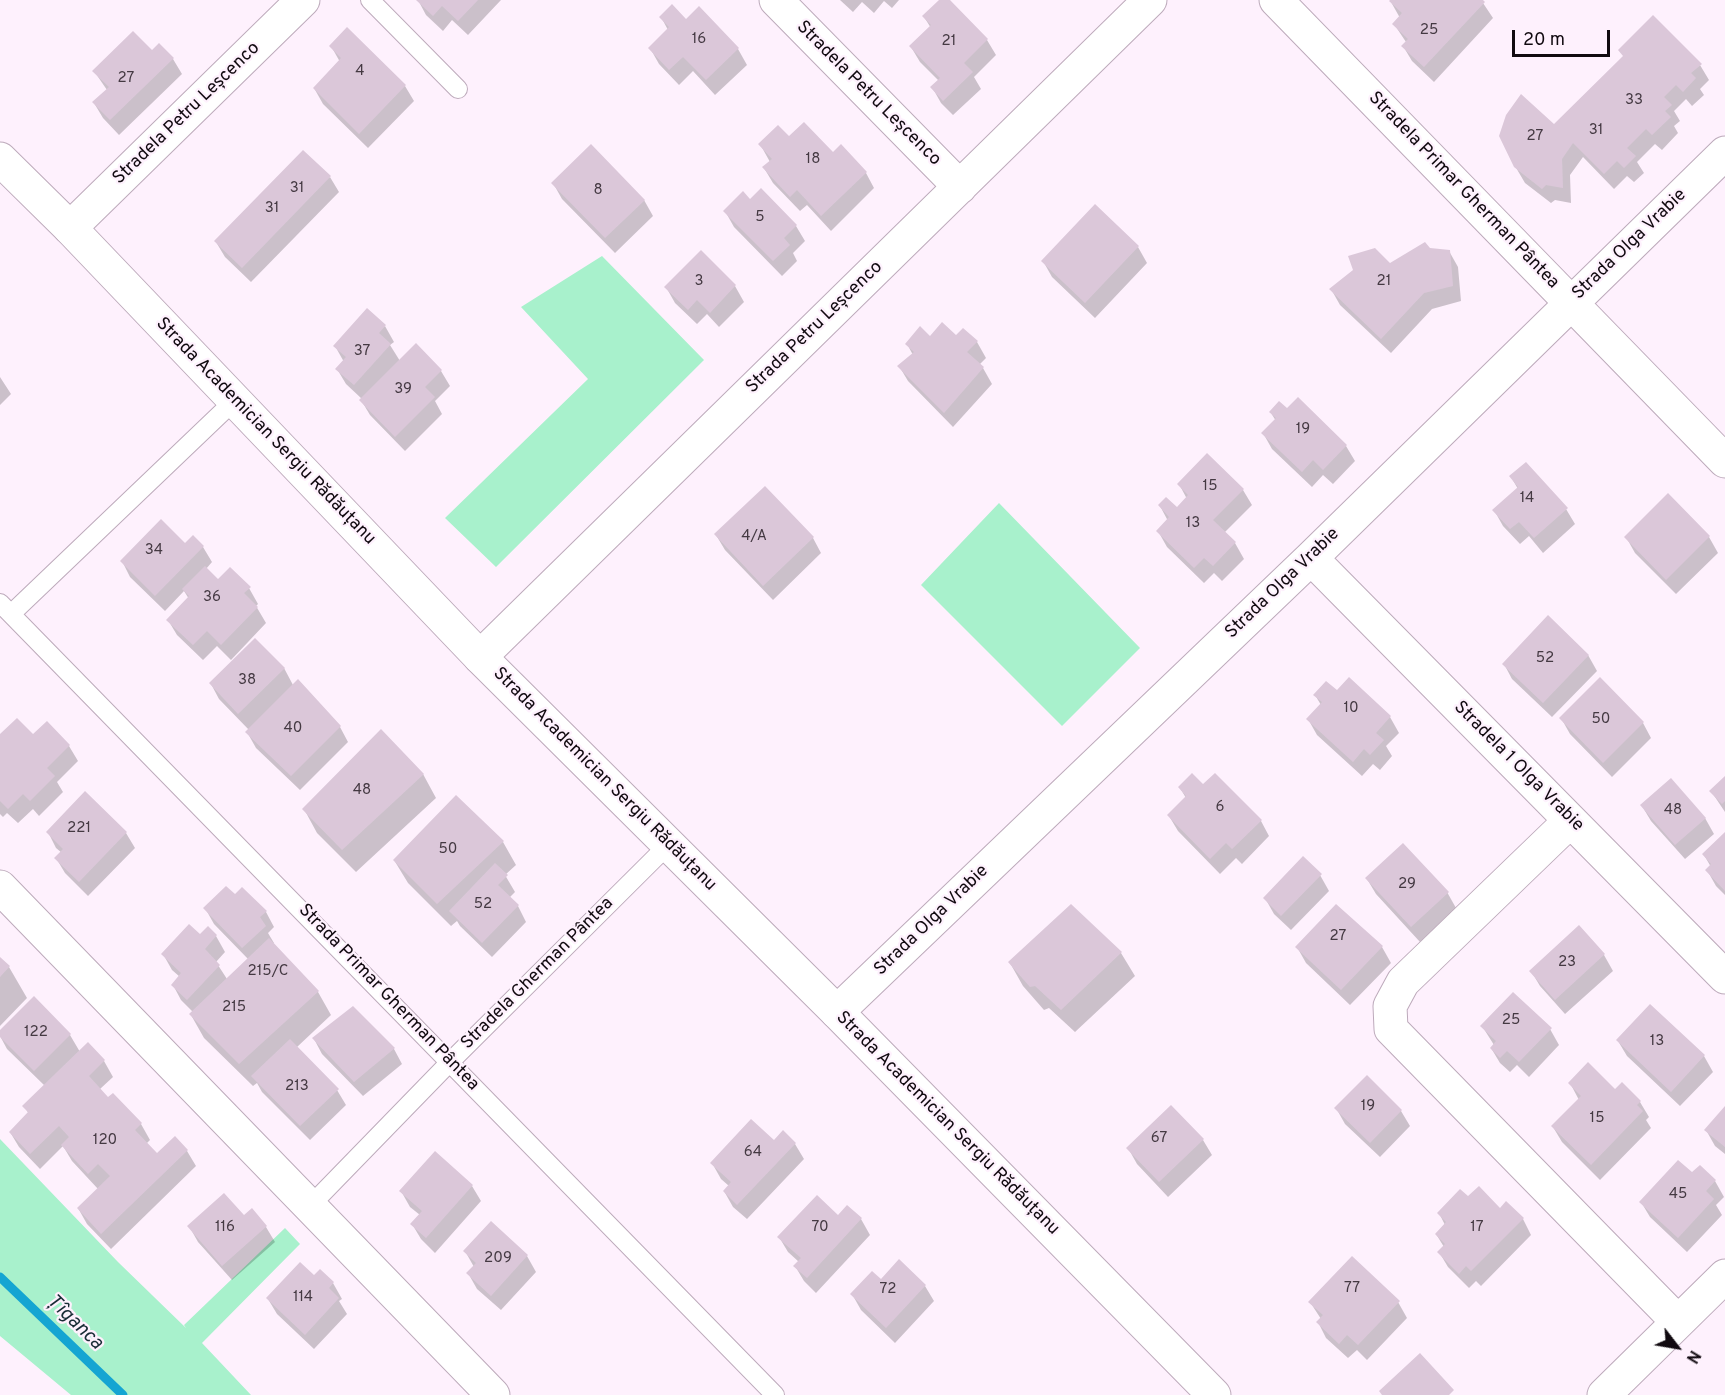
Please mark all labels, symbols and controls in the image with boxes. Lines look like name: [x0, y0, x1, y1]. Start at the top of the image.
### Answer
street label: Stradela Petru Leșcenco: [791, 17, 945, 171]
scale bar: [1515, 18, 1612, 56]
house number: 25: [1420, 22, 1438, 40]
text: 20 m: [1523, 29, 1565, 52]
house number: 16: [692, 31, 706, 49]
house number: 21: [942, 33, 956, 51]
street label: Stradela Petru Leșcenco: [109, 38, 265, 190]
house number: 4: [355, 63, 365, 81]
house number: 27: [118, 70, 134, 88]
street label: Stradela Primar Gherman Pântea: [1363, 88, 1563, 294]
house number: 33: [1625, 92, 1643, 110]
house number: 31: [1589, 122, 1603, 140]
house number: 27: [1527, 128, 1543, 146]
house number: 18: [806, 151, 820, 169]
house number: 31: [290, 180, 304, 198]
house number: 8: [593, 182, 603, 200]
street label: Strada Olga Vrabie: [1568, 185, 1692, 305]
house number: 31: [265, 200, 279, 218]
house number: 5: [755, 209, 765, 227]
street label: Strada Petru Leșcenco: [742, 257, 888, 399]
house number: 3: [694, 273, 704, 291]
house number: 21: [1377, 273, 1391, 291]
street label: Strada Academician Sergiu Rădăuțanu: [150, 314, 380, 550]
house number: 37: [354, 343, 370, 361]
house number: 39: [394, 381, 412, 399]
house number: 19: [1296, 421, 1310, 439]
house number: 15: [1203, 478, 1217, 496]
house number: 14: [1520, 490, 1534, 508]
house number: 13: [1186, 515, 1200, 533]
street label: Strada Olga Vrabie: [1221, 524, 1345, 644]
house number: 4/A: [741, 528, 767, 546]
house number: 34: [145, 542, 163, 560]
house number: 36: [203, 589, 221, 607]
house number: 52: [1536, 650, 1554, 668]
street label: Strada Academician Sergiu Rădăuțanu: [488, 664, 720, 896]
house number: 38: [238, 672, 256, 690]
street label: Stradela 1 Olga Vrabie: [1448, 697, 1588, 837]
house number: 10: [1343, 700, 1359, 718]
house number: 50: [1592, 711, 1610, 729]
house number: 40: [284, 720, 302, 738]
house number: 48: [353, 782, 371, 800]
house number: 6: [1216, 799, 1224, 817]
house number: 48: [1664, 802, 1682, 820]
house number: 221: [67, 820, 91, 838]
house number: 50: [439, 841, 457, 859]
street label: Strada Olga Vrabie: [870, 861, 994, 981]
house number: 29: [1398, 876, 1416, 894]
street label: Stradela Gherman Pântea: [457, 893, 619, 1055]
house number: 52: [474, 896, 492, 914]
street label: Strada Primar Gherman Pântea: [293, 900, 483, 1096]
house number: 27: [1330, 928, 1346, 946]
house number: 23: [1558, 954, 1576, 972]
house number: 215/C: [248, 963, 288, 981]
house number: 215: [222, 999, 246, 1017]
street label: Strada Academician Sergiu Rădăuțanu: [831, 1008, 1063, 1240]
house number: 25: [1502, 1012, 1520, 1030]
house number: 122: [24, 1024, 48, 1042]
house number: 13: [1650, 1033, 1664, 1051]
house number: 213: [285, 1078, 309, 1096]
house number: 19: [1361, 1098, 1375, 1116]
house number: 15: [1590, 1110, 1604, 1128]
house number: 67: [1151, 1130, 1167, 1148]
house number: 120: [93, 1132, 117, 1150]
house number: 64: [744, 1144, 762, 1162]
house number: 45: [1669, 1186, 1687, 1204]
house number: 116: [215, 1219, 235, 1237]
house number: 70: [811, 1219, 829, 1237]
house number: 17: [1470, 1219, 1484, 1237]
house number: 209: [484, 1250, 512, 1268]
house number: 77: [1344, 1280, 1360, 1298]
house number: 72: [880, 1281, 896, 1299]
house number: 114: [293, 1289, 313, 1307]
water label: Țîganca: [41, 1290, 107, 1356]
north arrow: [1647, 1317, 1707, 1377]
text: N: [1681, 1346, 1704, 1366]

